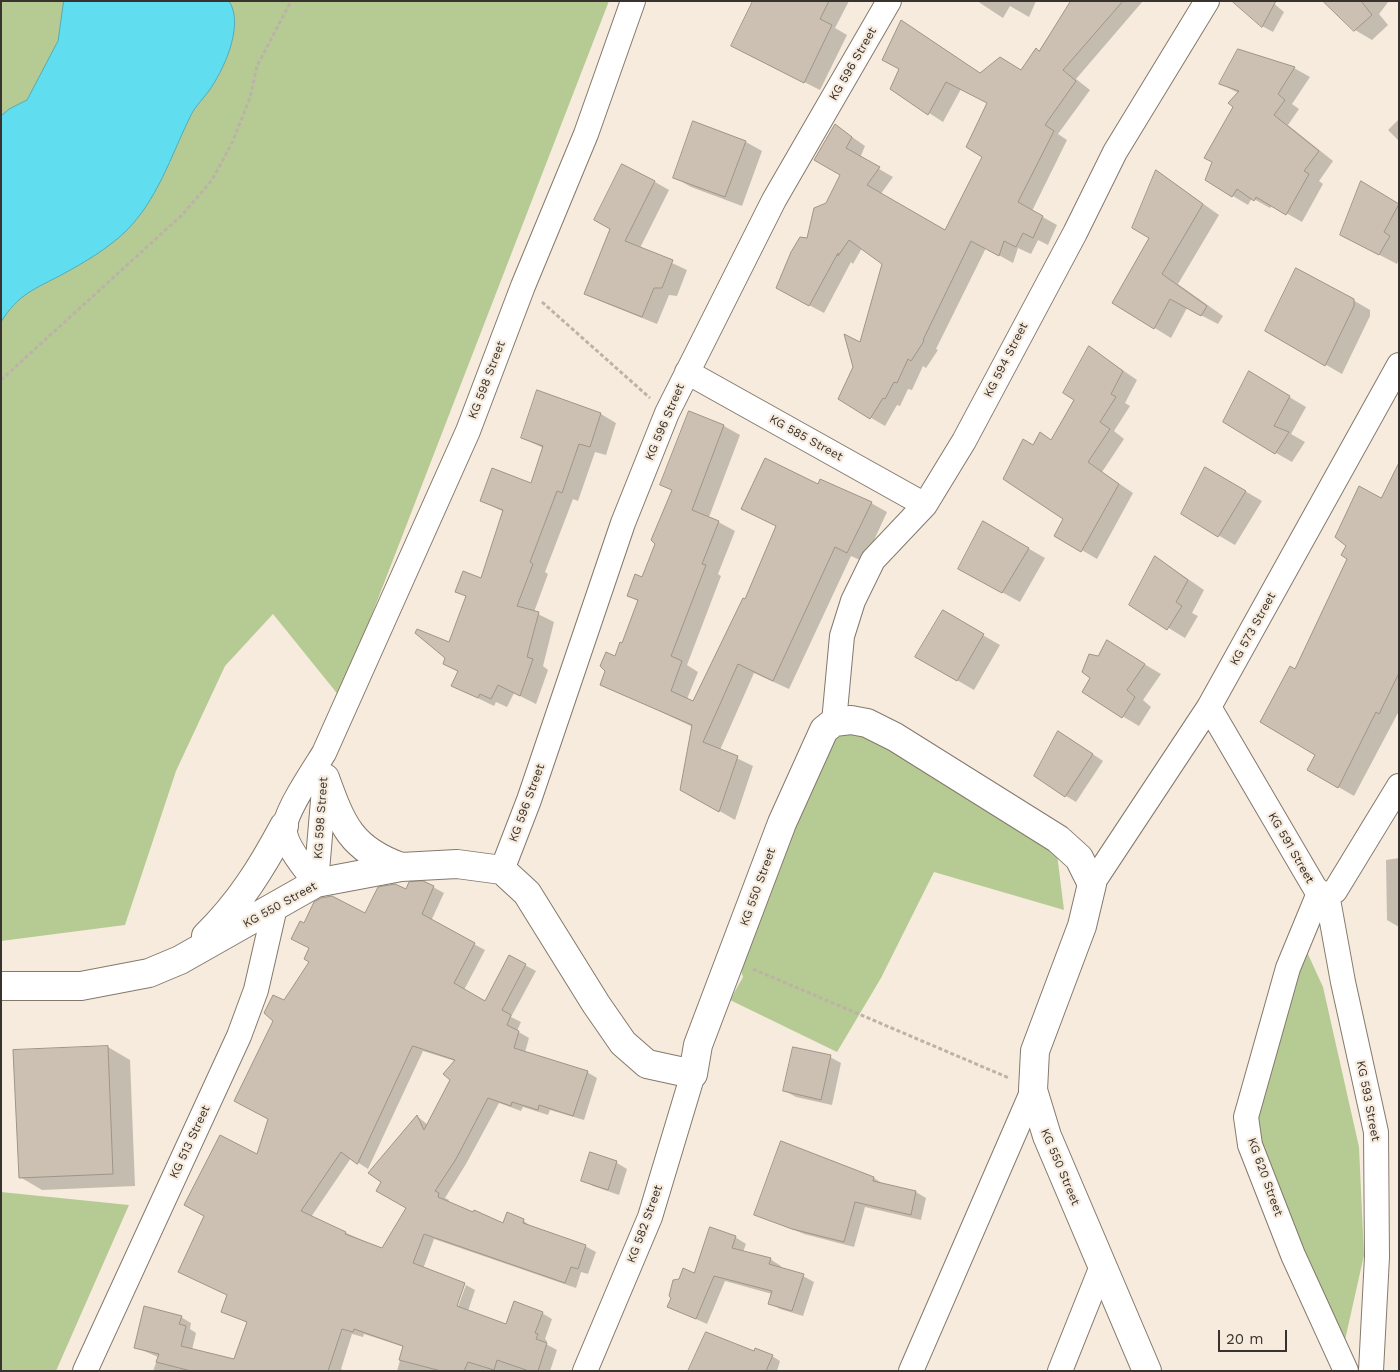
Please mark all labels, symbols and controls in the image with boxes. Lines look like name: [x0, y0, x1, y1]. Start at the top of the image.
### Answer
street label: KG 596 Street: [826, 25, 880, 103]
street label: KG 594 Street: [981, 320, 1031, 400]
street label: KG 598 Street: [466, 339, 508, 421]
street label: KG 596 Street: [642, 381, 688, 463]
street label: KG 585 Street: [767, 412, 845, 464]
street label: KG 573 Street: [1227, 590, 1279, 668]
street label: KG 596 Street: [506, 762, 548, 844]
street label: KG 598 Street: [311, 776, 331, 860]
street label: KG 591 Street: [1265, 810, 1317, 886]
street label: KG 550 Street: [737, 846, 779, 928]
street label: KG 550 Street: [241, 879, 319, 931]
street label: KG 593 Street: [1353, 1060, 1383, 1142]
street label: KG 513 Street: [167, 1103, 213, 1181]
street label: KG 550 Street: [1037, 1126, 1083, 1208]
street label: KG 620 Street: [1244, 1136, 1286, 1218]
street label: KG 582 Street: [624, 1183, 666, 1265]
scale bar: [1220, 1320, 1289, 1352]
text: 20 m: [1226, 1330, 1264, 1348]

